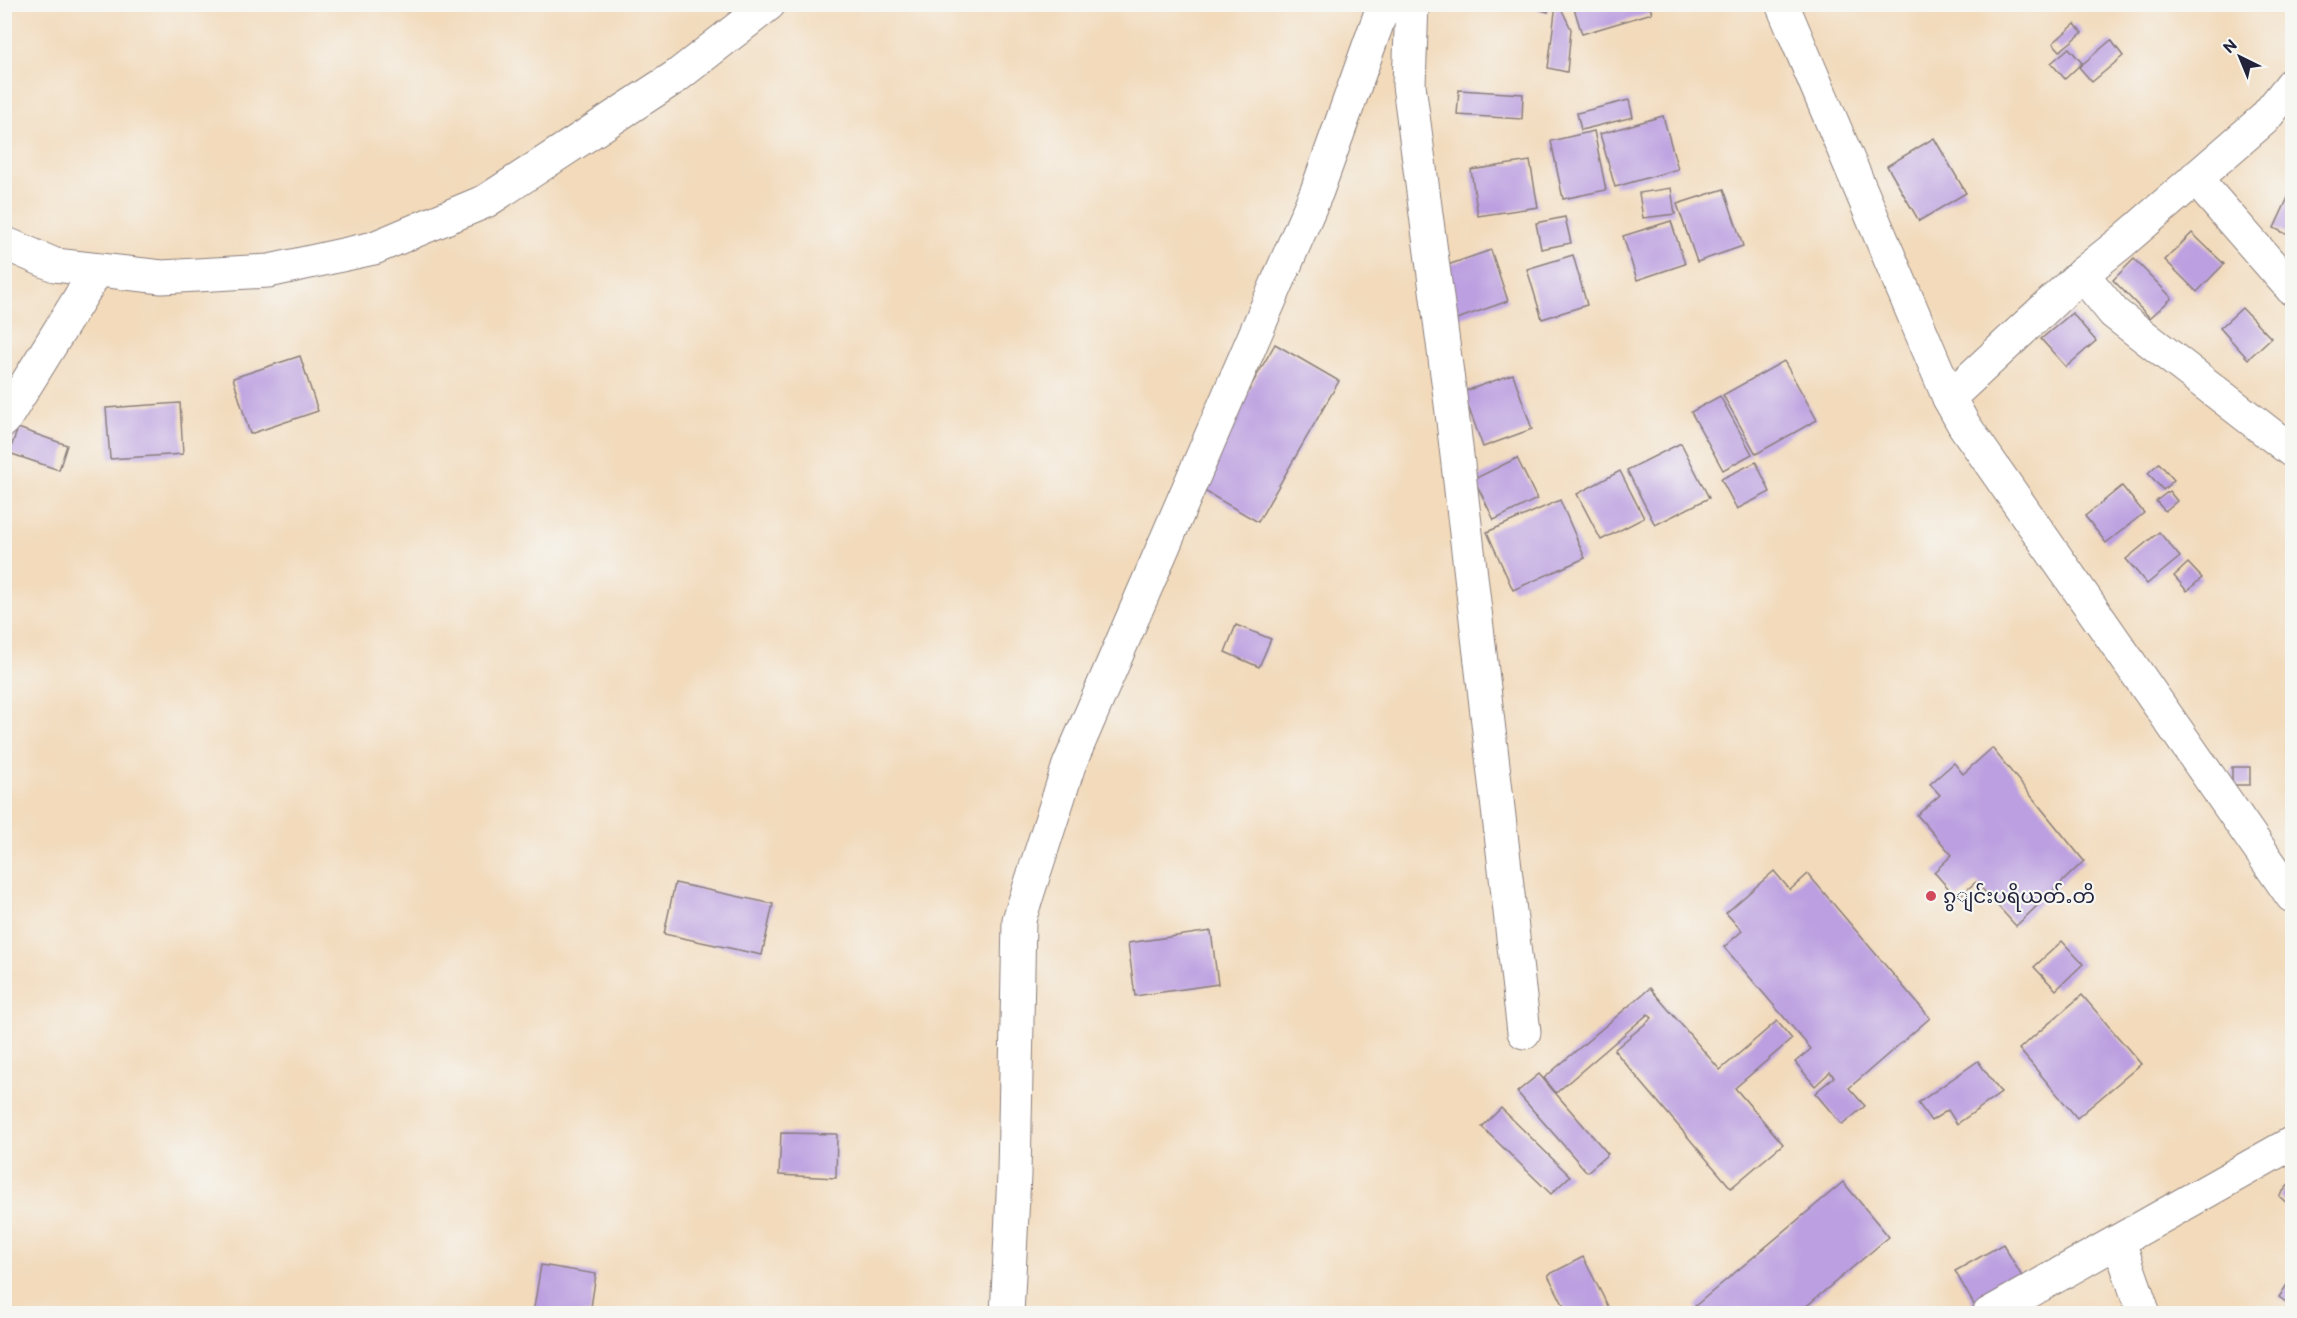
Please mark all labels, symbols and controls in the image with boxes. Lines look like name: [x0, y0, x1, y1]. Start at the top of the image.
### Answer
north arrow: [2210, 27, 2270, 87]
text: N: [2220, 36, 2242, 58]
place label: ၵွျင်းပရိယတ်ႉတိ: [1943, 882, 2095, 912]
marker: ၵွျင်းပရိယတ်ႉတိ: [1924, 889, 1938, 903]

